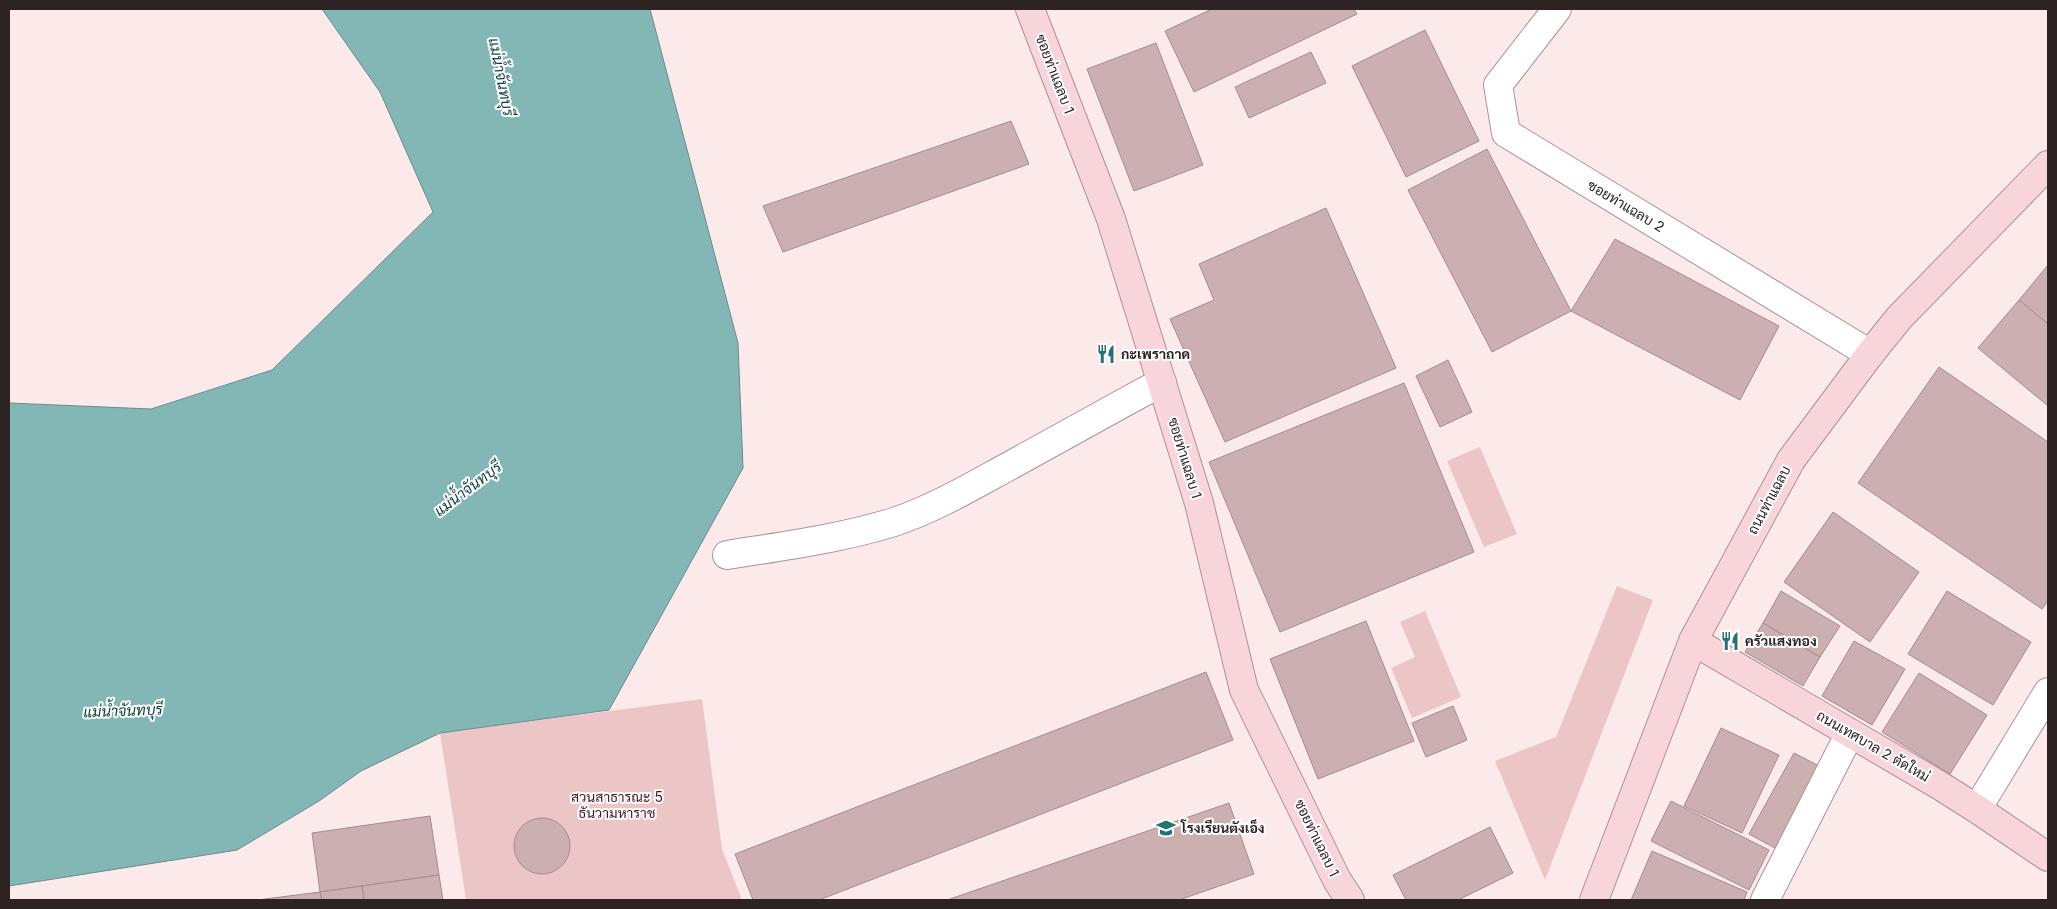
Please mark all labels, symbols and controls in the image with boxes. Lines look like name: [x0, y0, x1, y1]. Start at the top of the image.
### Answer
street label: ซอยท่าแฉลบ 1: [1033, 32, 1078, 116]
water label: แม่น้ำจันทบุรี: [483, 36, 522, 119]
street label: ซอยท่าแฉลบ 2: [1585, 176, 1668, 235]
restaurant icon: กะเพราถาด: [1095, 343, 1117, 365]
place label: กะเพราถาด: [1121, 345, 1190, 362]
street label: ซอยท่าแฉลบ 1: [1165, 415, 1206, 500]
water label: แม่น้ำจันทบุรี: [428, 454, 507, 522]
street label: ถนนท่าแฉลบ: [1743, 463, 1794, 537]
restaurant icon: ครัวแสงทอง: [1719, 630, 1741, 652]
place label: ครัวแสงทอง: [1745, 632, 1817, 649]
water label: แม่น้ำจันทบุรี: [83, 697, 164, 723]
street label: ถนนเทศบาล 2 ตัดใหม่: [1814, 706, 1933, 785]
park label: สวนสาธารณะ 5 ธันวามหาราช: [571, 788, 663, 821]
street label: ซอยท่าแฉลบ 1: [1291, 796, 1343, 879]
school or university icon: โรงเรียนตังเอ็ง: [1155, 817, 1177, 839]
place label: โรงเรียนตังเอ็ง: [1180, 818, 1265, 836]

